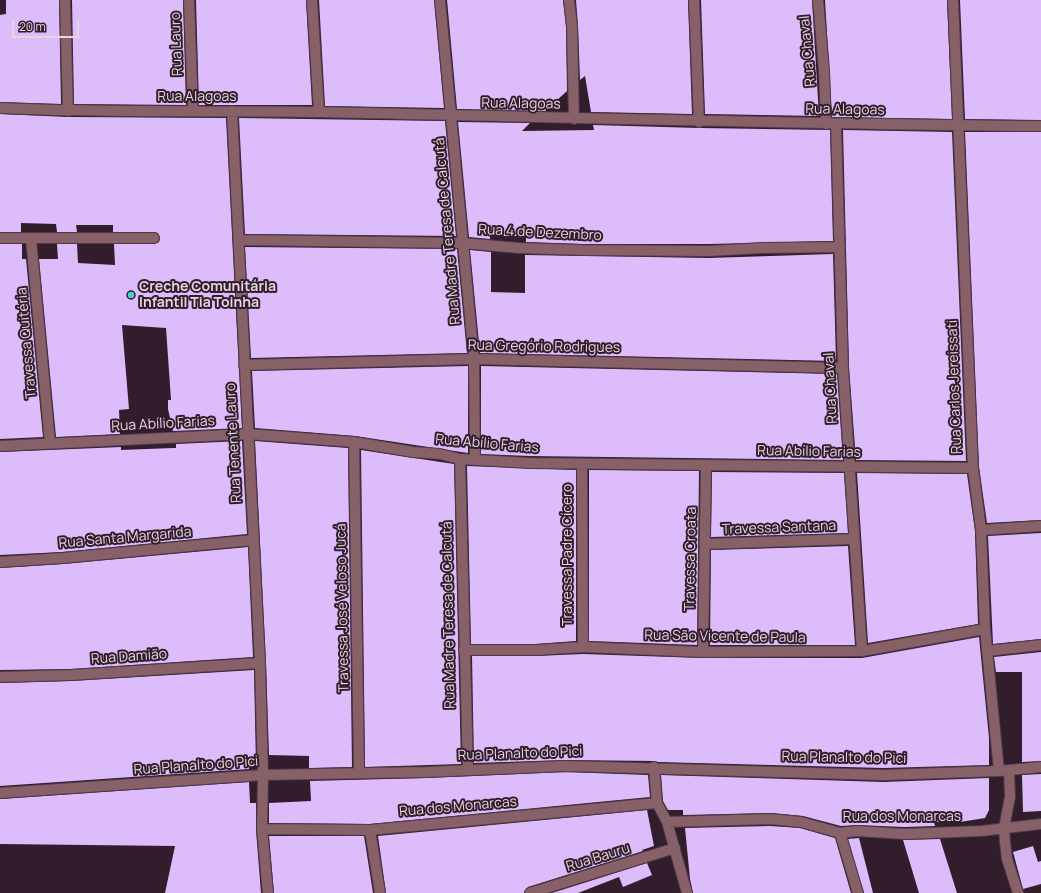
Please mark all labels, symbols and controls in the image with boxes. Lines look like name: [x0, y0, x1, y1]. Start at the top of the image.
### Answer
scale bar: [14, 12, 81, 38]
street label: Rua Lauro: [167, 12, 187, 76]
street label: Rua Chaval: [797, 15, 819, 87]
text: 20 m: [19, 18, 46, 35]
street label: Rua Alagoas: [157, 89, 237, 105]
street label: Rua Alagoas: [481, 95, 561, 113]
street label: Rua Alagoas: [805, 101, 885, 119]
street label: Rua Madre Teresa de Calcutá: [431, 137, 465, 325]
street label: Rua 4 de Dezembro: [478, 221, 602, 245]
place label: Creche Comunitária Infantil Tia Toinha: [139, 279, 276, 312]
street label: Travessa Quitéria: [14, 287, 40, 399]
marker: Creche Comunitária Infantil Tia Toinha: [126, 290, 136, 300]
street label: Rua Carlos Jereissati: [944, 319, 966, 455]
street label: Rua Gregório Rodrigues: [468, 337, 620, 357]
street label: Rua Chaval: [821, 352, 841, 424]
street label: Rua Tenente Lauro: [222, 383, 246, 503]
street label: Rua Abílio Farias: [111, 413, 215, 435]
street label: Rua Abílio Farias: [435, 431, 539, 457]
street label: Rua Abílio Farias: [757, 443, 861, 461]
street label: Travessa Padre Cícero: [560, 484, 576, 626]
street label: Travessa Croata: [682, 507, 700, 611]
street label: Travessa Santana: [722, 518, 836, 538]
street label: Rua Madre Teresa de Calcutá: [439, 521, 459, 709]
street label: Travessa José Veloso Jucá: [333, 523, 353, 693]
street label: Rua Santa Margarida: [58, 524, 192, 552]
street label: Rua São Vicente de Paula: [644, 627, 806, 647]
street label: Rua Damião: [90, 646, 168, 668]
street label: Rua Planalto do Pici: [457, 743, 583, 765]
street label: Rua Planalto do Pici: [781, 749, 907, 767]
street label: Rua Planalto do Pici: [133, 753, 259, 779]
street label: Rua dos Monarcas: [398, 793, 518, 821]
street label: Rua dos Monarcas: [843, 809, 961, 825]
street label: Rua Bauru: [564, 840, 632, 876]

